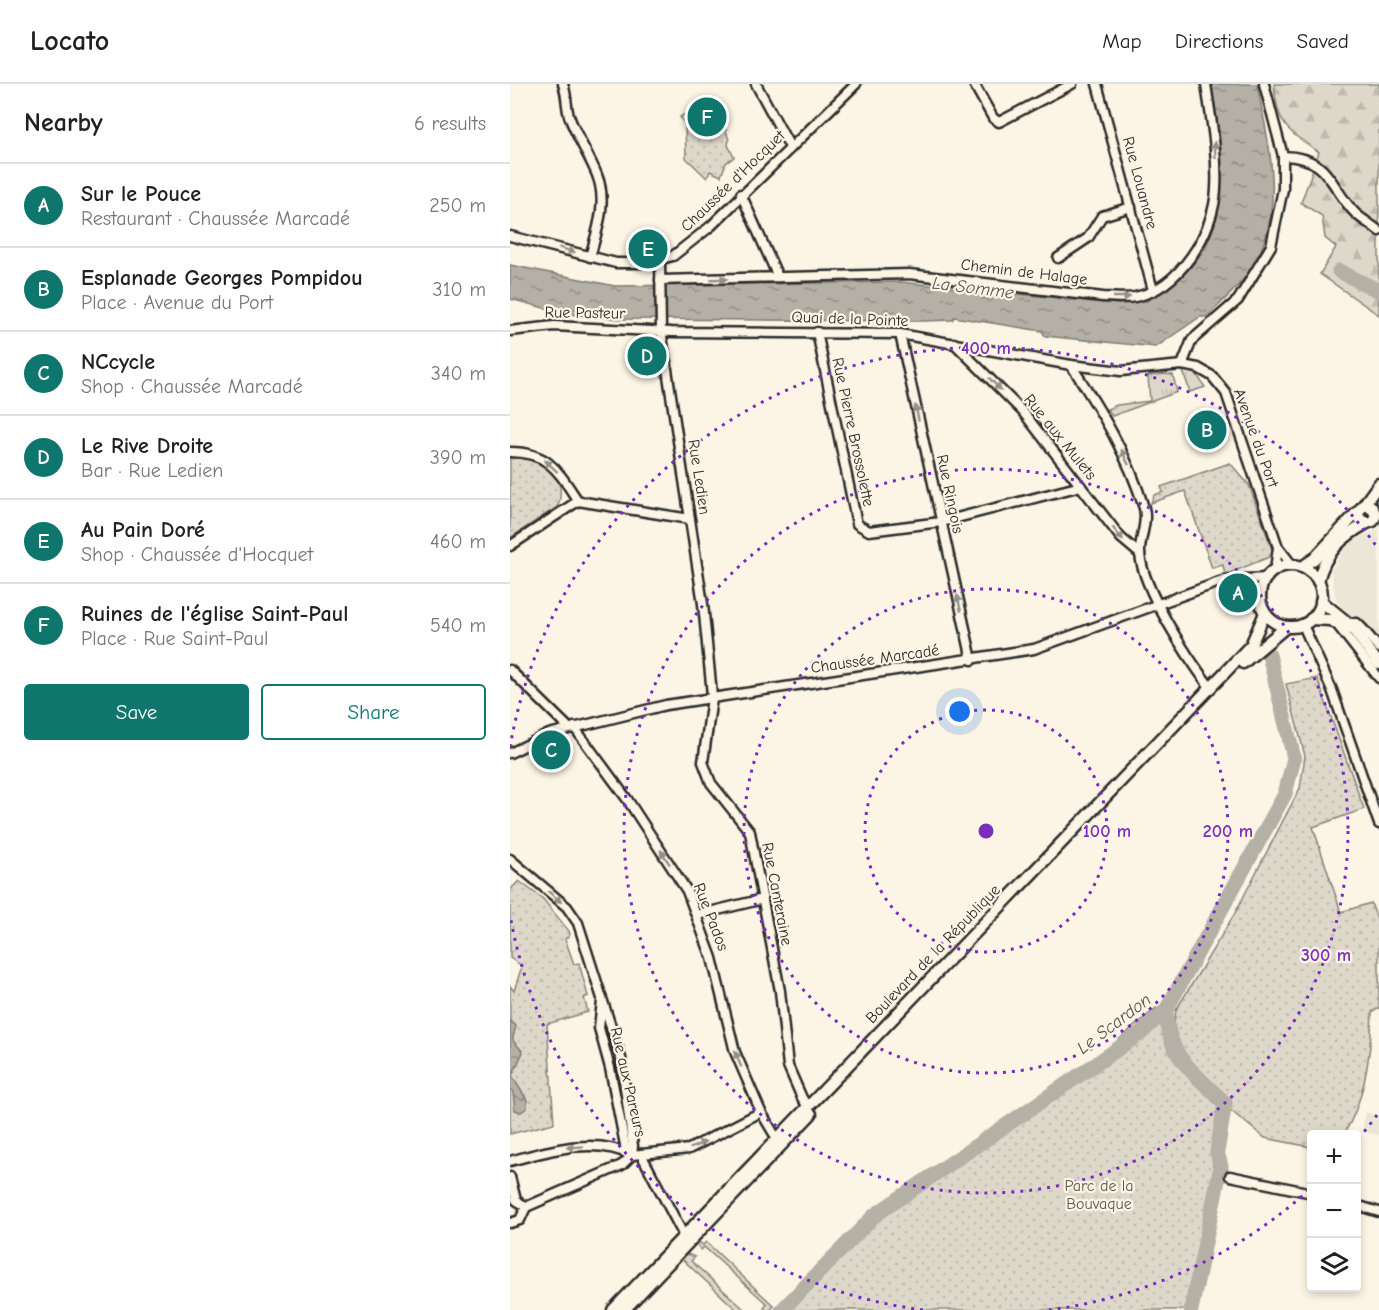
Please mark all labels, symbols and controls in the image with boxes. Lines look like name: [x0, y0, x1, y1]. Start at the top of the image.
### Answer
text: Locato: [30, 25, 109, 57]
text: Map: [1102, 29, 1142, 53]
text: Directions: [1175, 29, 1264, 53]
text: Saved: [1297, 29, 1349, 53]
pin: F: [688, 94, 726, 140]
text: Nearby: [24, 108, 103, 138]
text: 6 results: [414, 112, 486, 135]
street label: Chaussée d'Hocquet: [677, 126, 789, 235]
street label: Rue Louandre: [1119, 135, 1161, 231]
one-way arrow: [1210, 141, 1219, 160]
text: Sur le Pouce: [81, 181, 201, 207]
text: A: [38, 194, 49, 217]
text: 250 m: [429, 194, 486, 217]
text: Restaurant · Chaussée Marcadé: [81, 207, 350, 230]
pin: E: [628, 226, 668, 272]
one-way arrow: [558, 246, 576, 255]
street label: Chemin de Halage: [960, 255, 1088, 289]
text: Esplanade Georges Pompidou: [81, 265, 363, 291]
water label: La Somme: [931, 273, 1015, 303]
one-way arrow: [709, 274, 728, 283]
text: B: [37, 278, 50, 301]
text: 310 m: [433, 278, 486, 301]
text: Place · Avenue du Port: [81, 291, 273, 314]
one-way arrow: [1113, 292, 1132, 302]
street label: Rue Pasteur: [544, 303, 626, 323]
street label: Quai de la Pointe: [791, 308, 909, 330]
pin: D: [628, 334, 666, 378]
text: 400 m: [961, 338, 1011, 359]
text: NCcycle: [81, 349, 155, 375]
street label: Rue Pierre Brossolette: [828, 356, 878, 508]
text: C: [37, 362, 50, 385]
text: 340 m: [431, 362, 486, 385]
text: Shop · Chaussée Marcadé: [81, 375, 303, 398]
one-way arrow: [987, 376, 1001, 390]
street label: Avenue du Port: [1230, 386, 1282, 490]
street label: Rue aux Mulets: [1020, 391, 1100, 484]
one-way arrow: [912, 403, 921, 422]
pin: B: [1188, 408, 1226, 452]
text: Le Rive Droite: [81, 433, 213, 459]
street label: Rue Ledien: [684, 438, 714, 516]
text: D: [37, 446, 50, 469]
text: 390 m: [430, 446, 486, 469]
one-way arrow: [1121, 449, 1130, 466]
street label: Rue Ringois: [933, 453, 967, 535]
text: Bar · Rue Ledien: [81, 459, 223, 482]
one-way arrow: [544, 460, 559, 473]
text: Au Pain Doré: [81, 517, 205, 543]
one-way arrow: [1112, 526, 1125, 542]
text: E: [38, 530, 49, 553]
text: 460 m: [430, 530, 486, 553]
text: Shop · Chaussée d'Hocquet: [81, 543, 313, 566]
pin: A: [1218, 570, 1258, 616]
one-way arrow: [954, 593, 963, 612]
text: Ruines de l'église Saint-Paul: [81, 601, 348, 627]
text: F: [38, 614, 49, 637]
text: 540 m: [430, 614, 486, 637]
text: Place · Rue Saint-Paul: [81, 627, 268, 650]
street label: Chaussée Marcadé: [810, 641, 940, 677]
button: Save: [24, 684, 249, 740]
button: Share: [261, 684, 486, 740]
your location: [945, 697, 974, 726]
pin: C: [532, 728, 570, 772]
centre of rings: [976, 821, 996, 841]
text: 100 m: [1083, 821, 1131, 842]
text: 200 m: [1203, 821, 1253, 842]
street label: Rue Canteraine: [758, 841, 796, 947]
one-way arrow: [660, 849, 671, 865]
street label: Rue Pados: [690, 881, 732, 954]
street label: Boulevard de la République: [862, 881, 1004, 1027]
one-way arrow: [547, 890, 562, 903]
text: 300 m: [1301, 945, 1351, 966]
water label: Le Scardon: [1073, 989, 1155, 1059]
street label: Rue aux Pareurs: [607, 1025, 649, 1139]
one-way arrow: [733, 1049, 743, 1067]
map controls: [1307, 1130, 1361, 1292]
button: +: [1307, 1130, 1361, 1184]
one-way arrow: [689, 1141, 706, 1150]
one-way arrow: [565, 1142, 584, 1152]
park label: Parc de la Bouvaque: [1064, 1177, 1134, 1213]
button: −: [1307, 1184, 1361, 1238]
button: layers: [1307, 1238, 1361, 1292]

